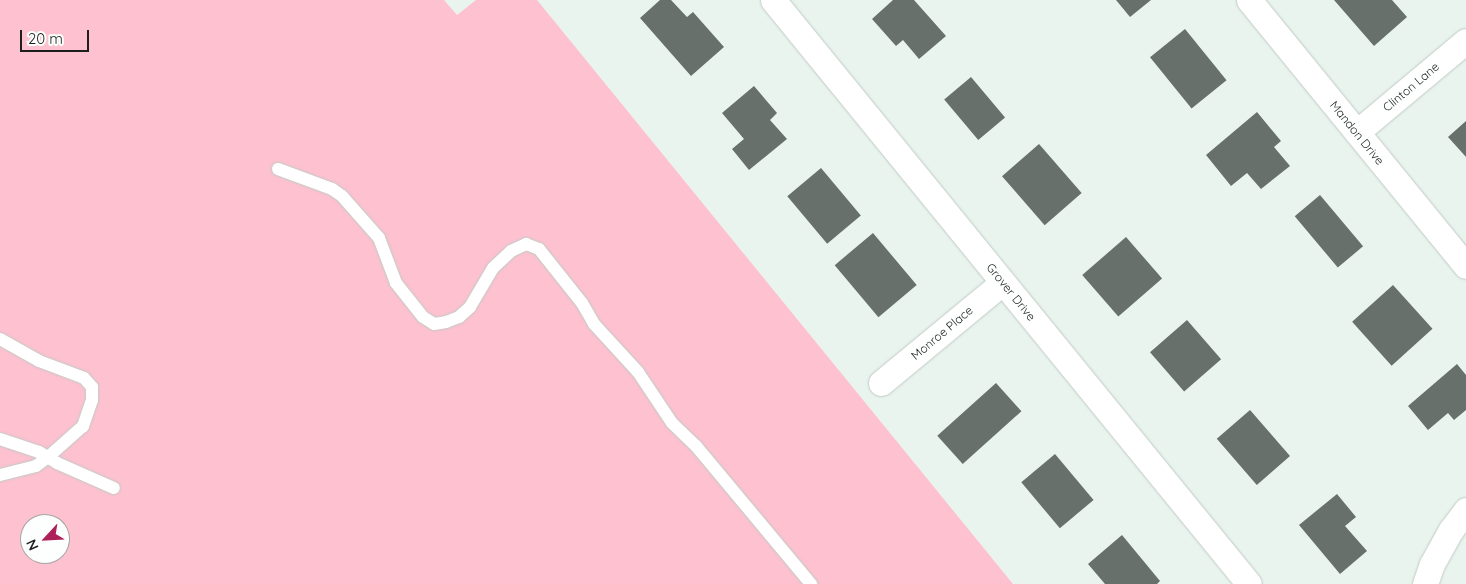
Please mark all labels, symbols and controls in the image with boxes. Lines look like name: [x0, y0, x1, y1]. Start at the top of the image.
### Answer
scale bar: [22, 20, 91, 52]
text: 20 m: [28, 29, 63, 48]
street label: Clinton Lane: [1380, 59, 1442, 115]
street label: Mandon Drive: [1327, 98, 1387, 168]
street label: Grover Drive: [983, 260, 1039, 324]
street label: Monroe Place: [908, 303, 976, 363]
north arrow: [20, 514, 70, 564]
text: N: [22, 536, 43, 553]

